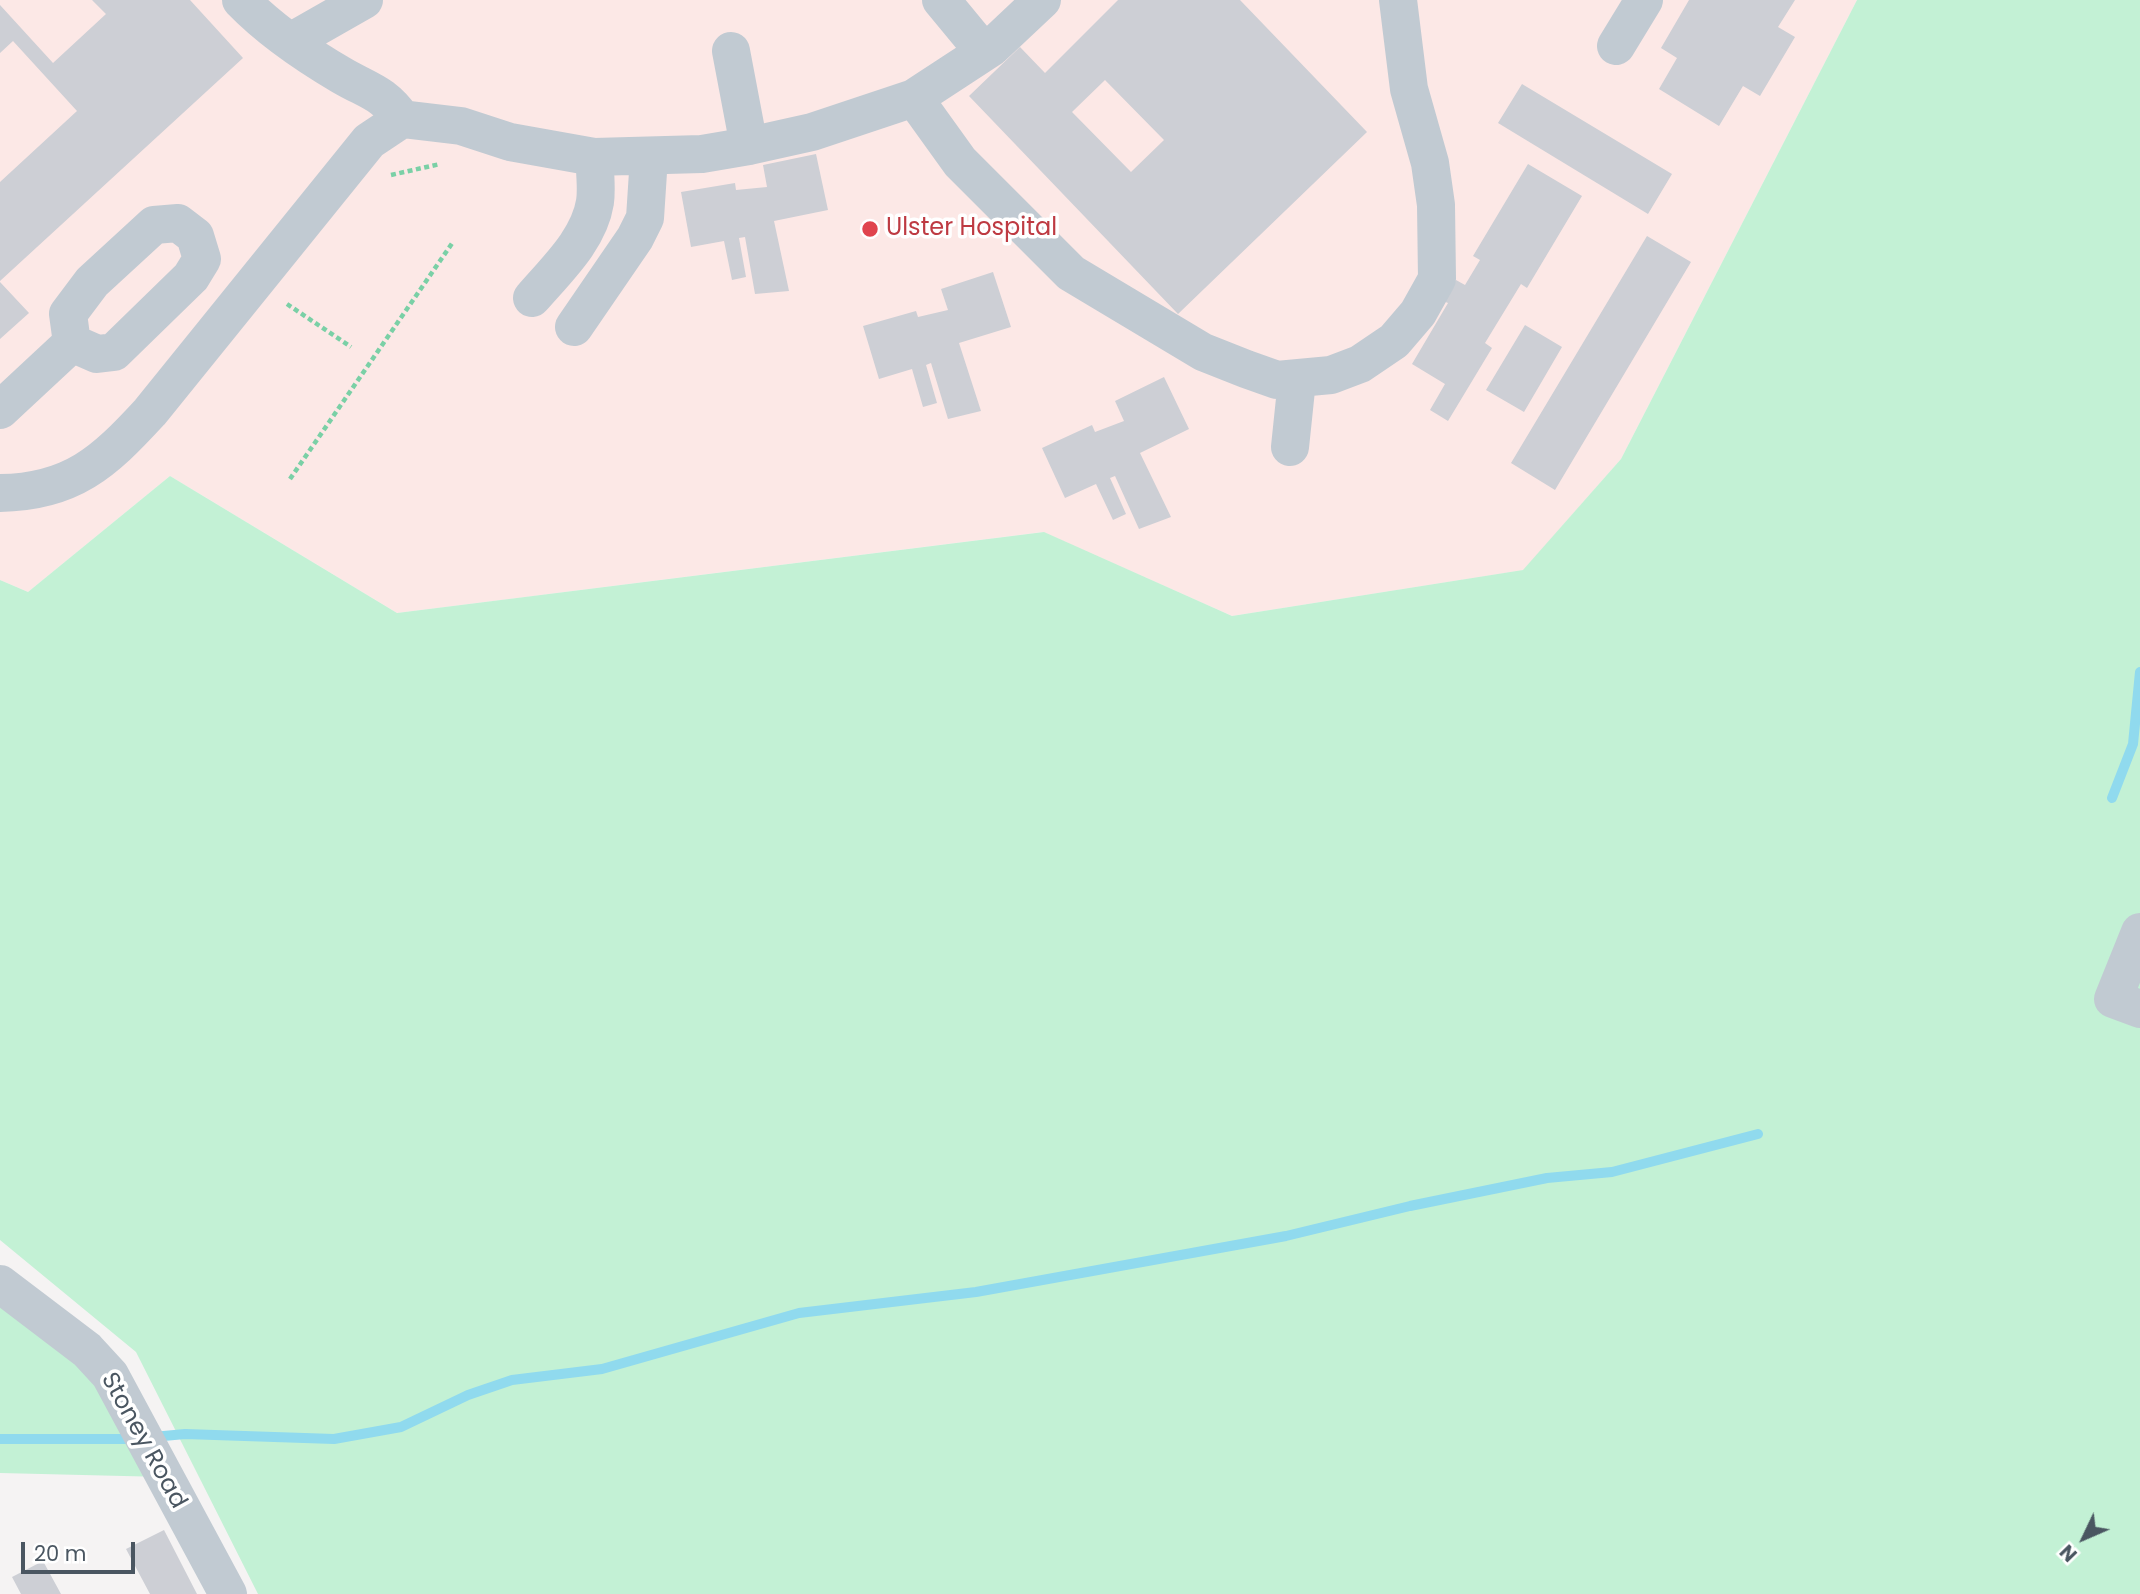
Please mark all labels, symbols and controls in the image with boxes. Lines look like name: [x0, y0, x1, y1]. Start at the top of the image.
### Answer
place label: Ulster Hospital: [886, 215, 1057, 243]
marker: Ulster Hospital: [860, 219, 880, 239]
street label: Stoney Road: [94, 1368, 192, 1514]
north arrow: [2049, 1503, 2119, 1573]
scale bar: [24, 1528, 138, 1572]
text: N: [2054, 1538, 2083, 1567]
text: 20 m: [34, 1539, 87, 1568]

